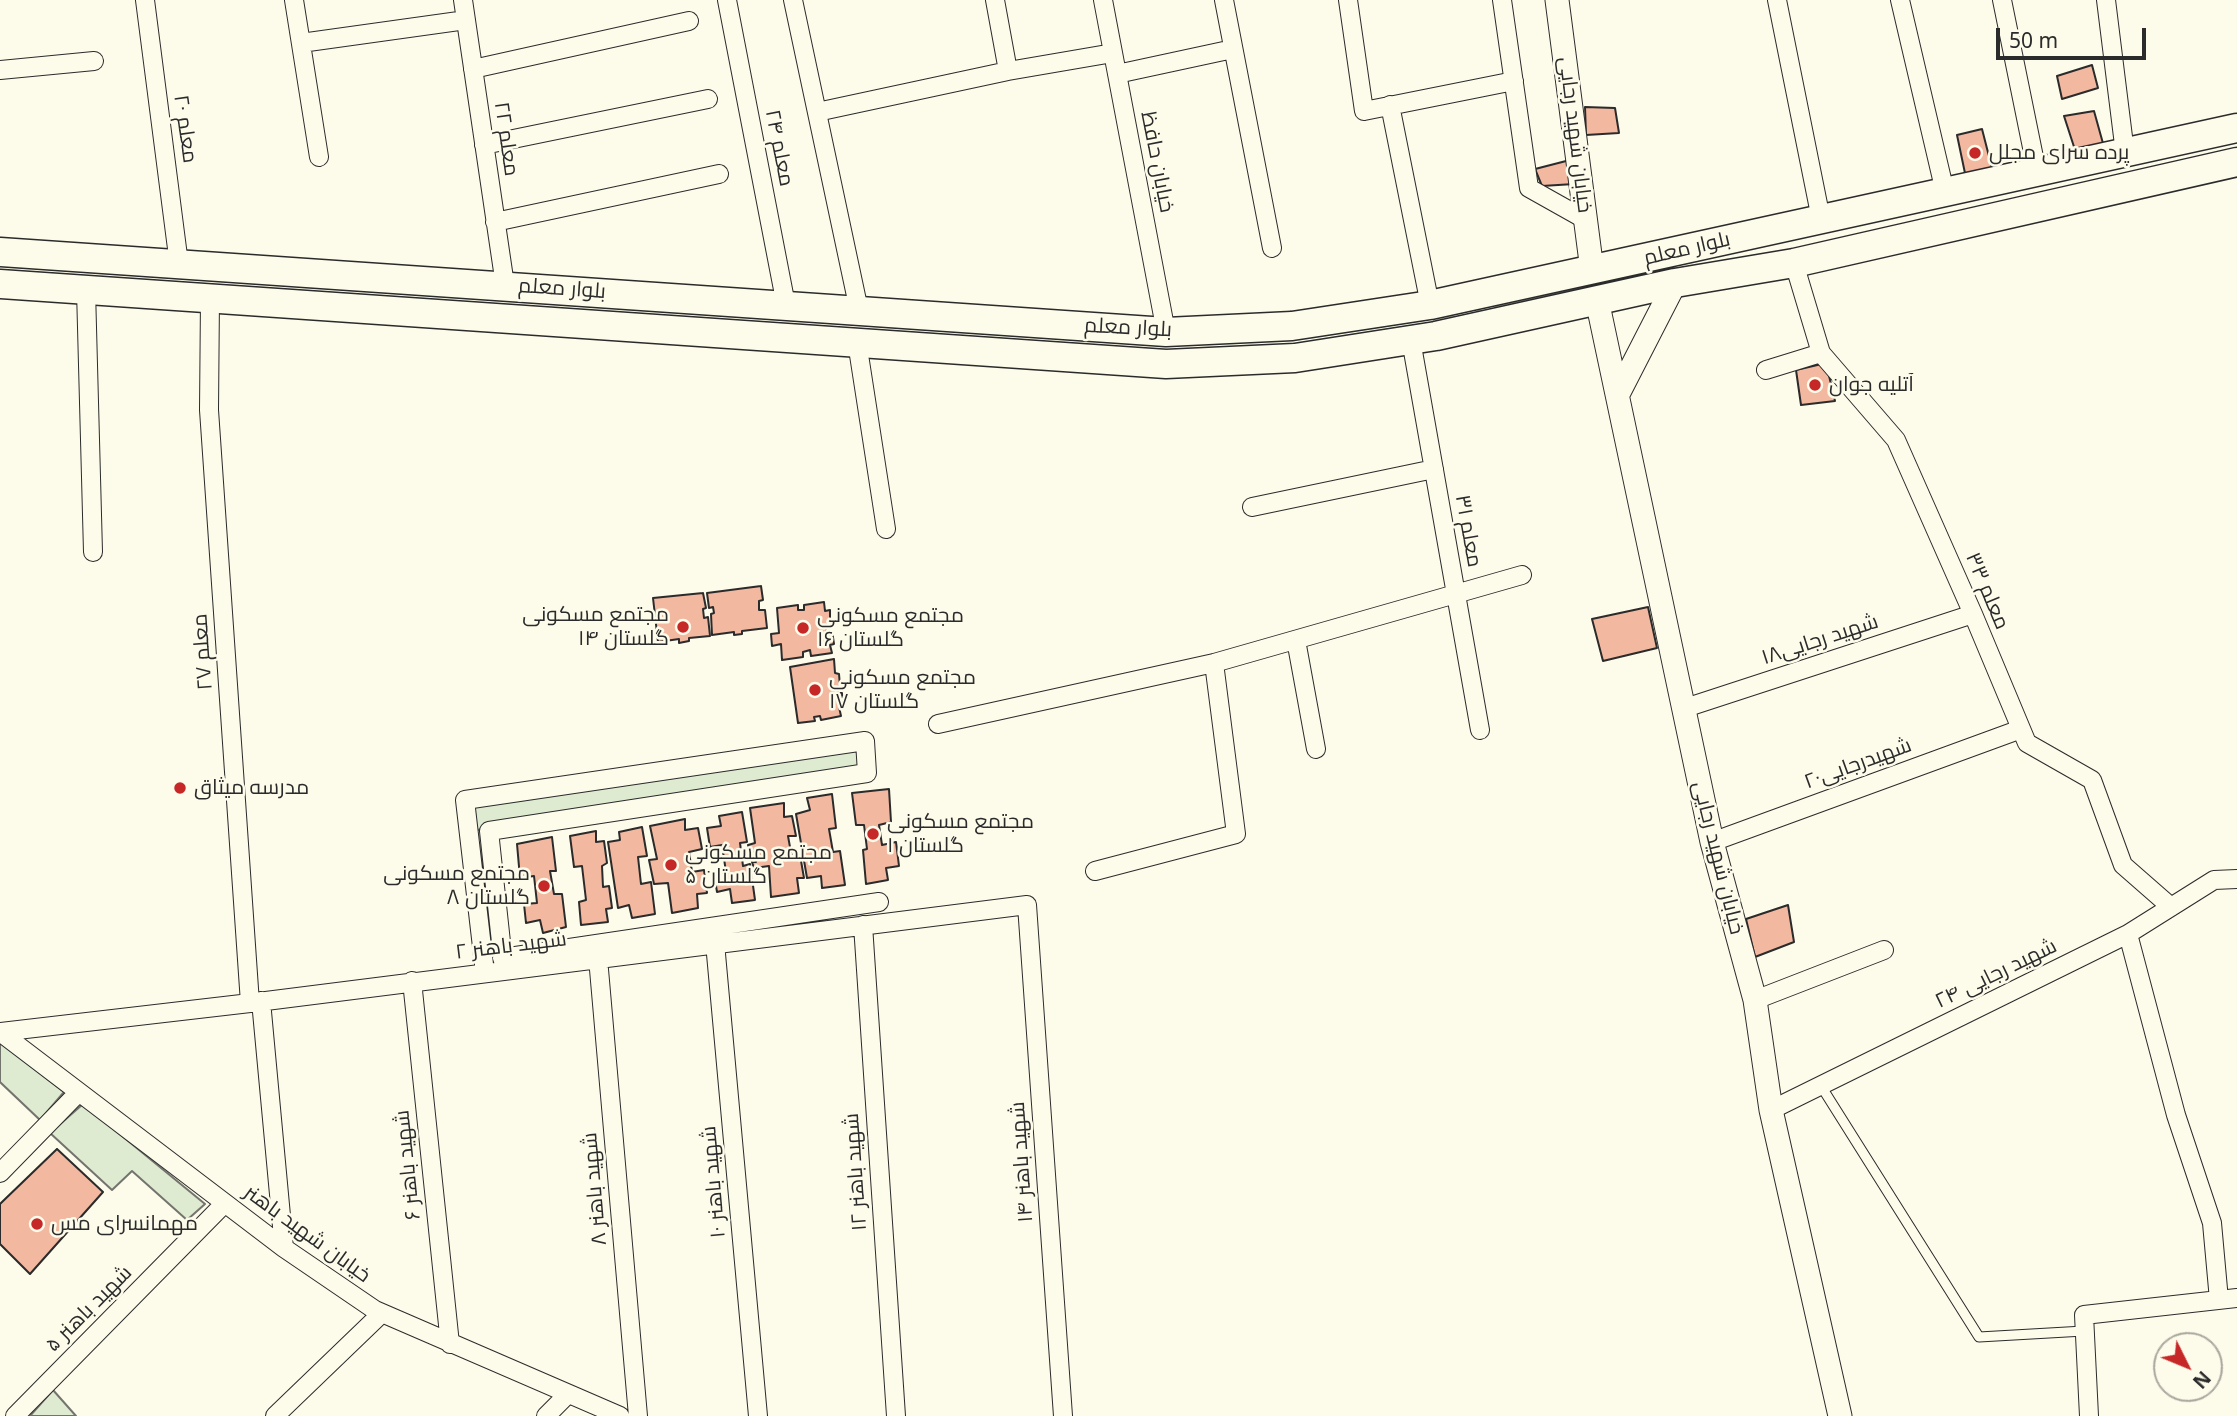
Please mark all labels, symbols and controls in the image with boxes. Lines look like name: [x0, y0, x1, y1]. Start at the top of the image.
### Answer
scale bar: [1999, 14, 2150, 58]
text: 50 m: [2009, 26, 2058, 54]
street label: خیابان شهید رجایی: [1553, 56, 1597, 214]
street label: معلم ۲۰: [168, 93, 202, 165]
street label: معلم ۲۲: [488, 100, 524, 178]
street label: معلم ۲۴: [759, 108, 799, 188]
street label: خیابان حافظ: [1135, 109, 1179, 215]
place label: پرده سرای مجلل: [1989, 140, 2129, 166]
marker: پرده سرای مجلل: [1967, 145, 1983, 161]
street label: بلوار معلم: [1641, 227, 1733, 271]
street label: بلوار معلم: [517, 273, 607, 305]
street label: بلوار معلم: [1083, 313, 1173, 343]
place label: آتلیه جوان: [1829, 372, 1914, 398]
marker: آتلیه جوان: [1807, 377, 1823, 393]
street label: معلم ۳۱: [1449, 493, 1487, 569]
street label: معلم ۳۳: [1960, 549, 2014, 633]
place label: مجتمع مسکونی گلستان ۱۴: [522, 602, 669, 652]
place label: مجتمع مسکونی گلستان ۱۶: [817, 603, 964, 653]
street label: شهید رجایی۱۸: [1758, 609, 1882, 671]
street label: معلم ۲۷: [188, 613, 218, 691]
marker: مجتمع مسکونی گلستان ۱۴: [675, 619, 691, 635]
marker: مجتمع مسکونی گلستان ۱۶: [795, 620, 811, 636]
place label: مجتمع مسکونی گلستان ۱۷: [829, 665, 976, 715]
marker: مجتمع مسکونی گلستان ۱۷: [807, 682, 823, 698]
street label: شهیدرجایی۲۰: [1801, 733, 1915, 795]
place label: مدرسه میثاق: [194, 775, 309, 801]
street label: خیابان شهید رجایی: [1687, 779, 1749, 937]
marker: مدرسه میثاق: [172, 780, 188, 796]
place label: مجتمع مسکونی گلستان ۱: [887, 809, 1034, 859]
marker: مجتمع مسکونی گلستان ۱: [865, 826, 881, 842]
place label: مجتمع مسکونی گلستان ۵: [685, 840, 832, 890]
marker: مجتمع مسکونی گلستان ۵: [663, 857, 679, 873]
place label: مجتمع مسکونی گلستان ۸: [383, 861, 530, 911]
marker: مجتمع مسکونی گلستان ۸: [536, 878, 552, 894]
street label: شهید باهنر ۲: [454, 927, 568, 965]
street label: شهید رجایی ۲۴: [1931, 934, 2061, 1014]
street label: شهید باهنر ۱۴: [1005, 1101, 1039, 1223]
street label: شهید باهنر ۶: [390, 1109, 426, 1221]
street label: شهید باهنر ۱۲: [839, 1112, 873, 1232]
street label: شهید باهنر ۱۰: [697, 1125, 731, 1239]
street label: شهید باهنر ۸: [577, 1131, 613, 1247]
street label: خیابان شهید باهنر: [239, 1180, 375, 1288]
place label: مهمانسرای مس: [51, 1211, 198, 1237]
marker: مهمانسرای مس: [29, 1216, 45, 1232]
street label: شهید باهنر ۵: [40, 1260, 138, 1358]
north arrow: [2153, 1332, 2223, 1402]
text: N: [2187, 1365, 2217, 1394]

